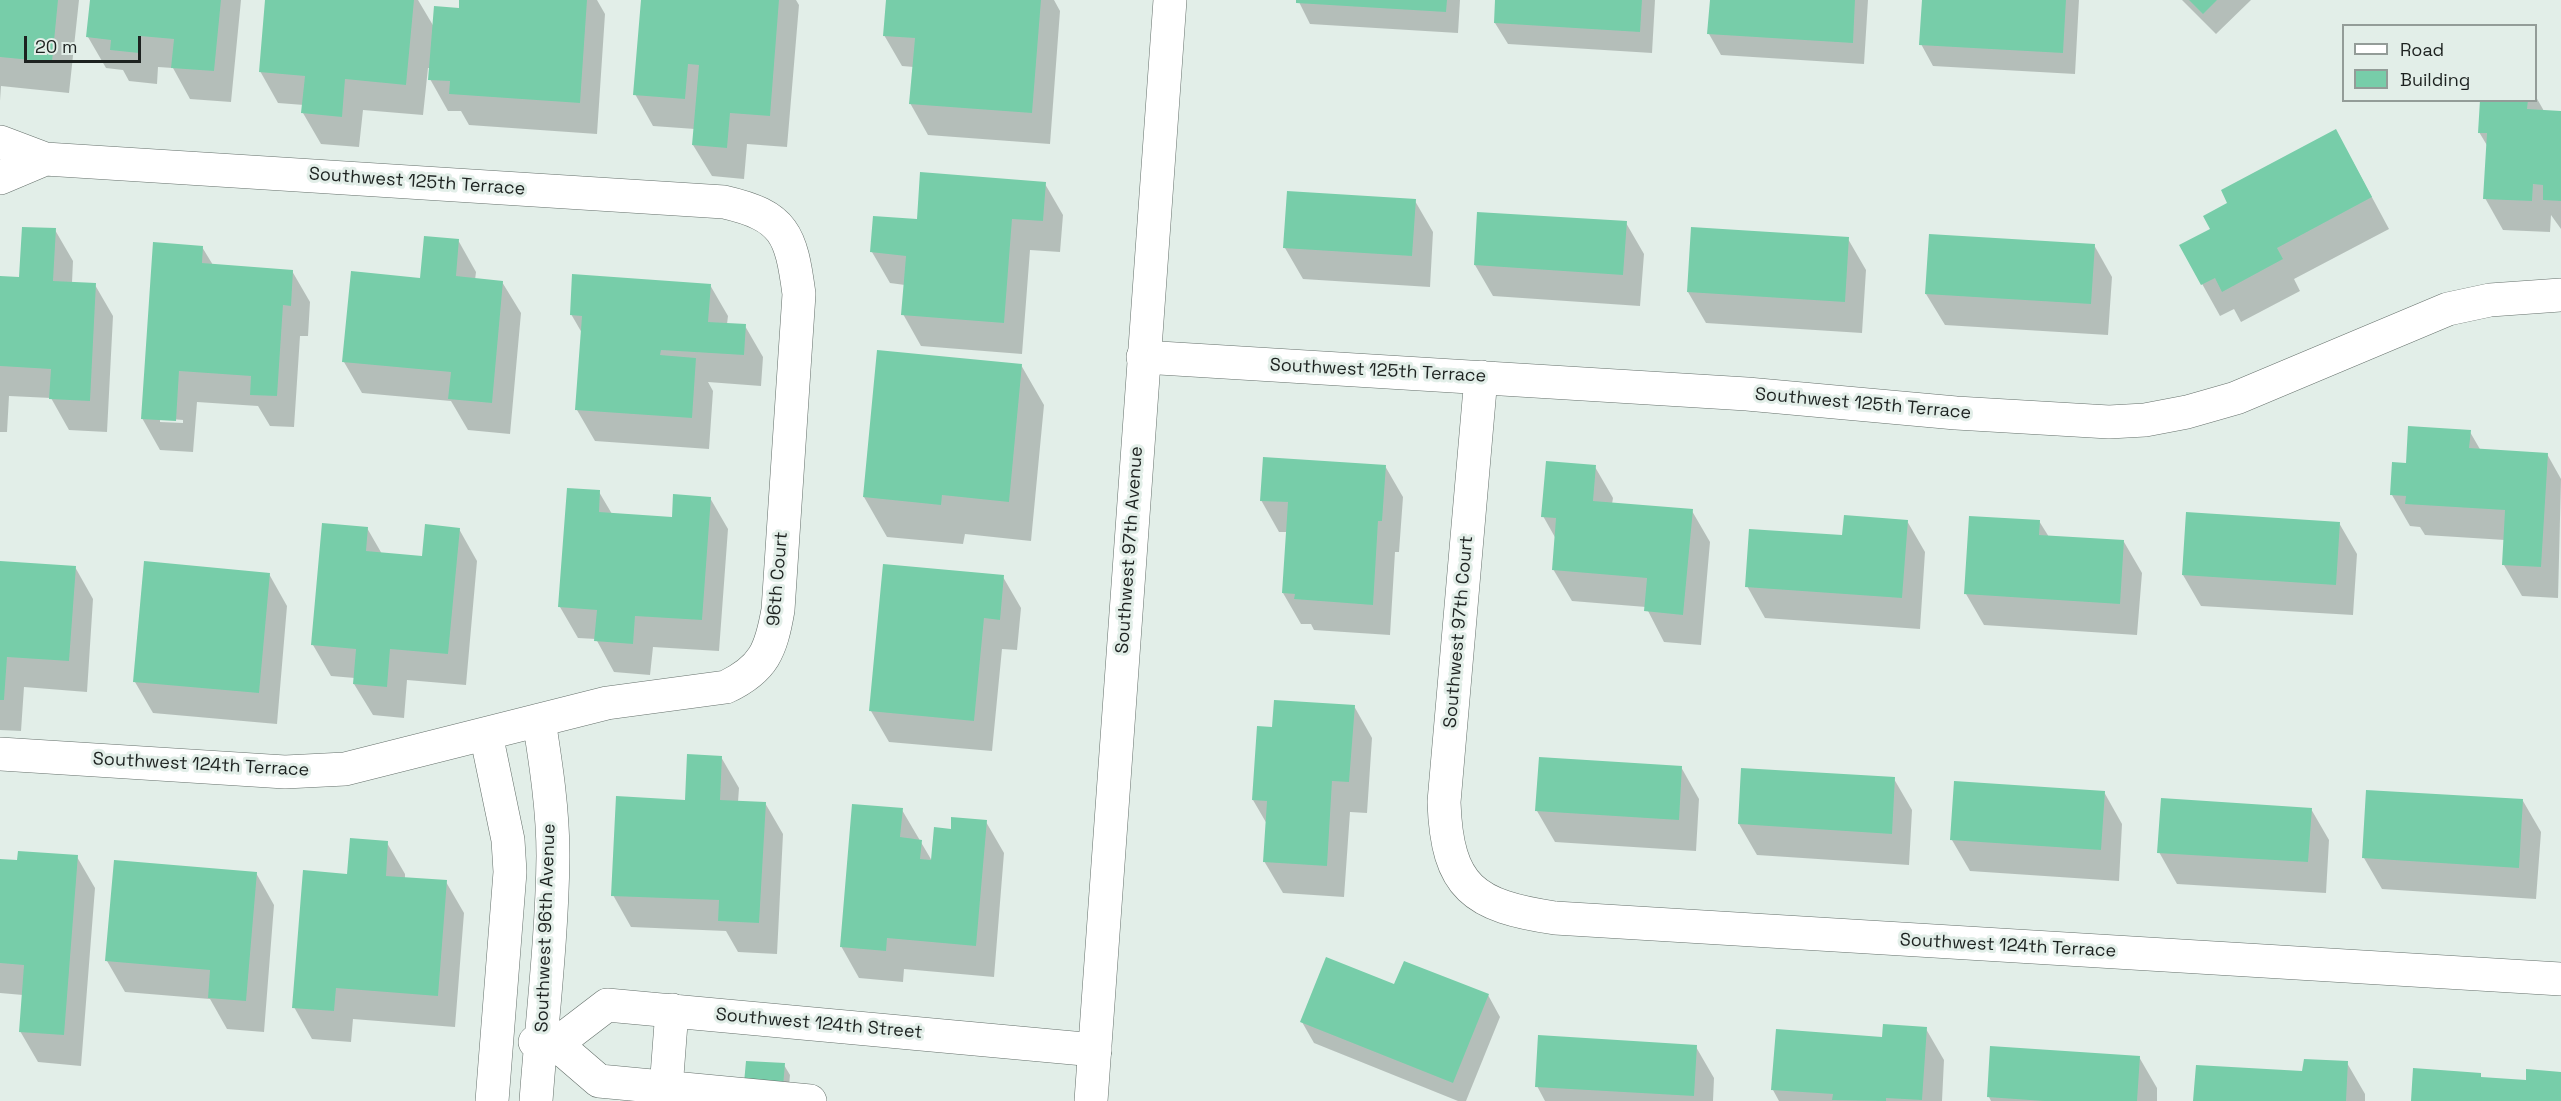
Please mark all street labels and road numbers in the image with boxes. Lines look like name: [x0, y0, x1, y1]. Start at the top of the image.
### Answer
street label: Southwest 125th Terrace: [308, 164, 526, 200]
street label: Southwest 125th Terrace: [1269, 355, 1487, 387]
street label: Southwest 125th Terrace: [1754, 384, 1972, 424]
street label: Southwest 97th Avenue: [1112, 446, 1148, 654]
street label: 96th Court: [763, 531, 793, 627]
street label: Southwest 97th Court: [1440, 535, 1478, 729]
street label: Southwest 124th Terrace: [92, 749, 310, 781]
street label: Southwest 96th Avenue: [532, 823, 560, 1033]
street label: Southwest 124th Terrace: [1899, 930, 2117, 962]
street label: Southwest 124th Street: [715, 1004, 923, 1044]

